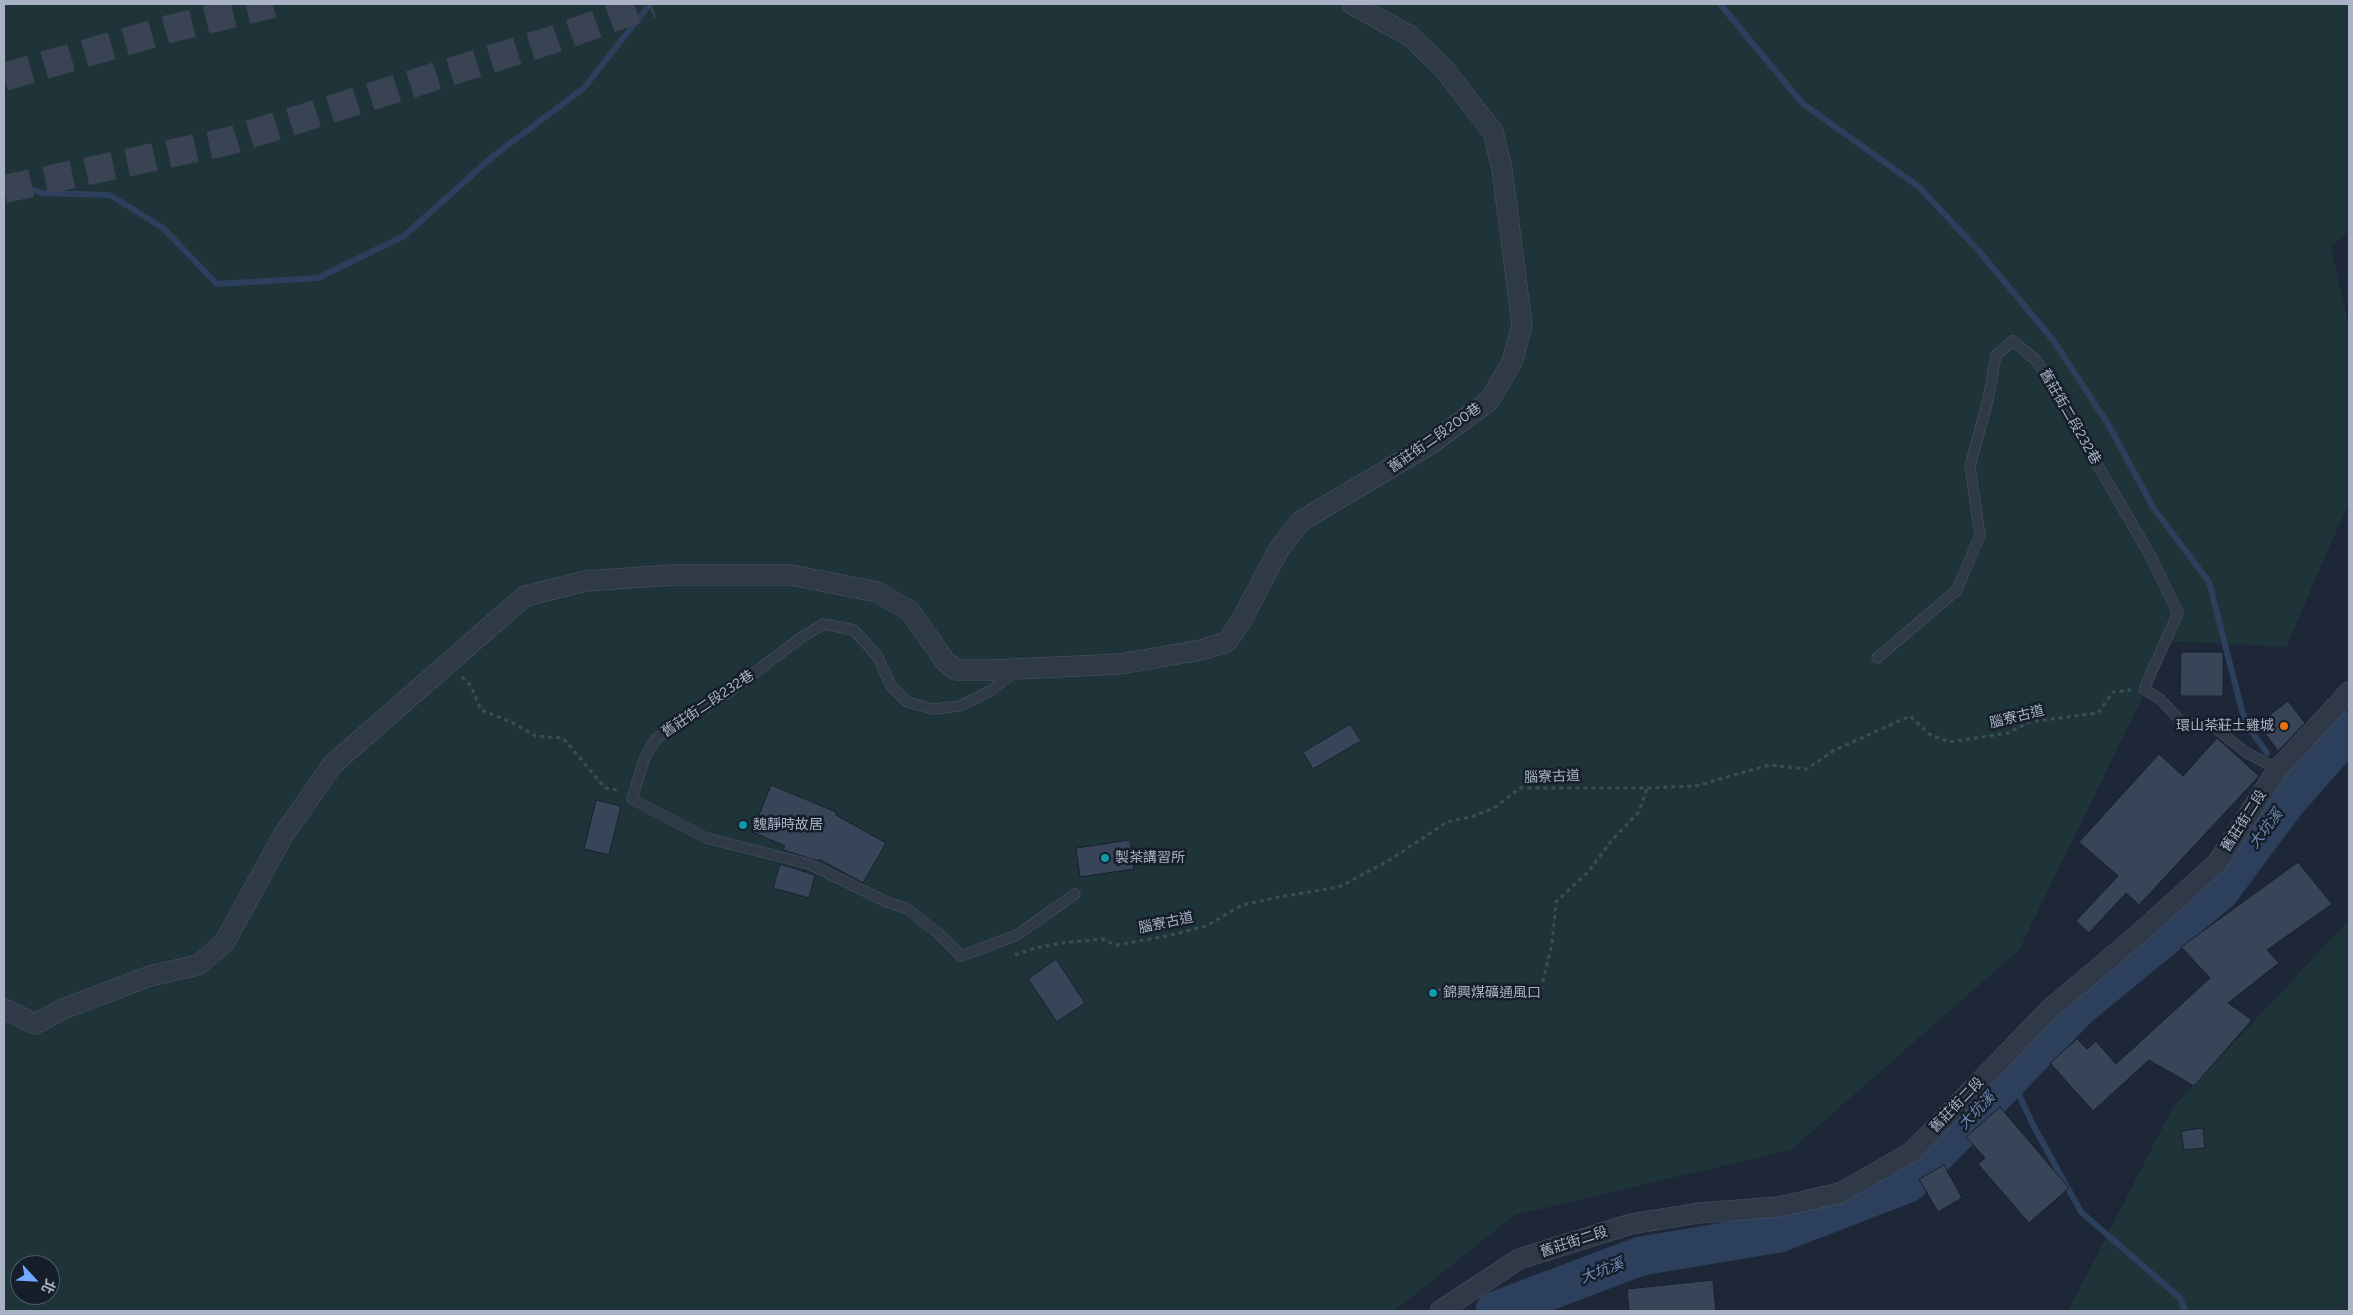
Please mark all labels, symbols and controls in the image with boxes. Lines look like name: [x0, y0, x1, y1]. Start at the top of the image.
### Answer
street label: 舊莊街二段232巷: [2036, 366, 2104, 468]
street label: 舊莊街二段200巷: [1385, 400, 1485, 476]
street label: 舊莊街二段232巷: [659, 667, 757, 741]
street label: 腦寮古道: [1988, 702, 2046, 732]
place label: 環山茶莊土雞城: [2176, 718, 2274, 734]
marker: 環山茶莊土雞城: [2278, 720, 2290, 732]
street label: 腦寮古道: [1524, 768, 1580, 786]
street label: 舊莊街二段: [2218, 787, 2270, 855]
water label: 大坑溪: [2245, 806, 2287, 852]
place label: 魏靜時故居: [753, 817, 823, 833]
marker: 魏靜時故居: [737, 819, 749, 831]
place label: 製茶講習所: [1115, 850, 1185, 866]
marker: 製茶講習所: [1099, 852, 1111, 864]
street label: 腦寮古道: [1137, 909, 1195, 937]
place label: 錦興煤礦通風口: [1443, 985, 1541, 1001]
marker: 錦興煤礦通風口: [1427, 987, 1439, 999]
street label: 舊莊街二段: [1927, 1074, 1987, 1136]
water label: 大坑溪: [1955, 1089, 1999, 1133]
street label: 舊莊街二段: [1538, 1223, 1610, 1261]
north arrow: [10, 1255, 60, 1305]
water label: 大坑溪: [1578, 1255, 1626, 1287]
text: 北: [37, 1276, 59, 1296]

